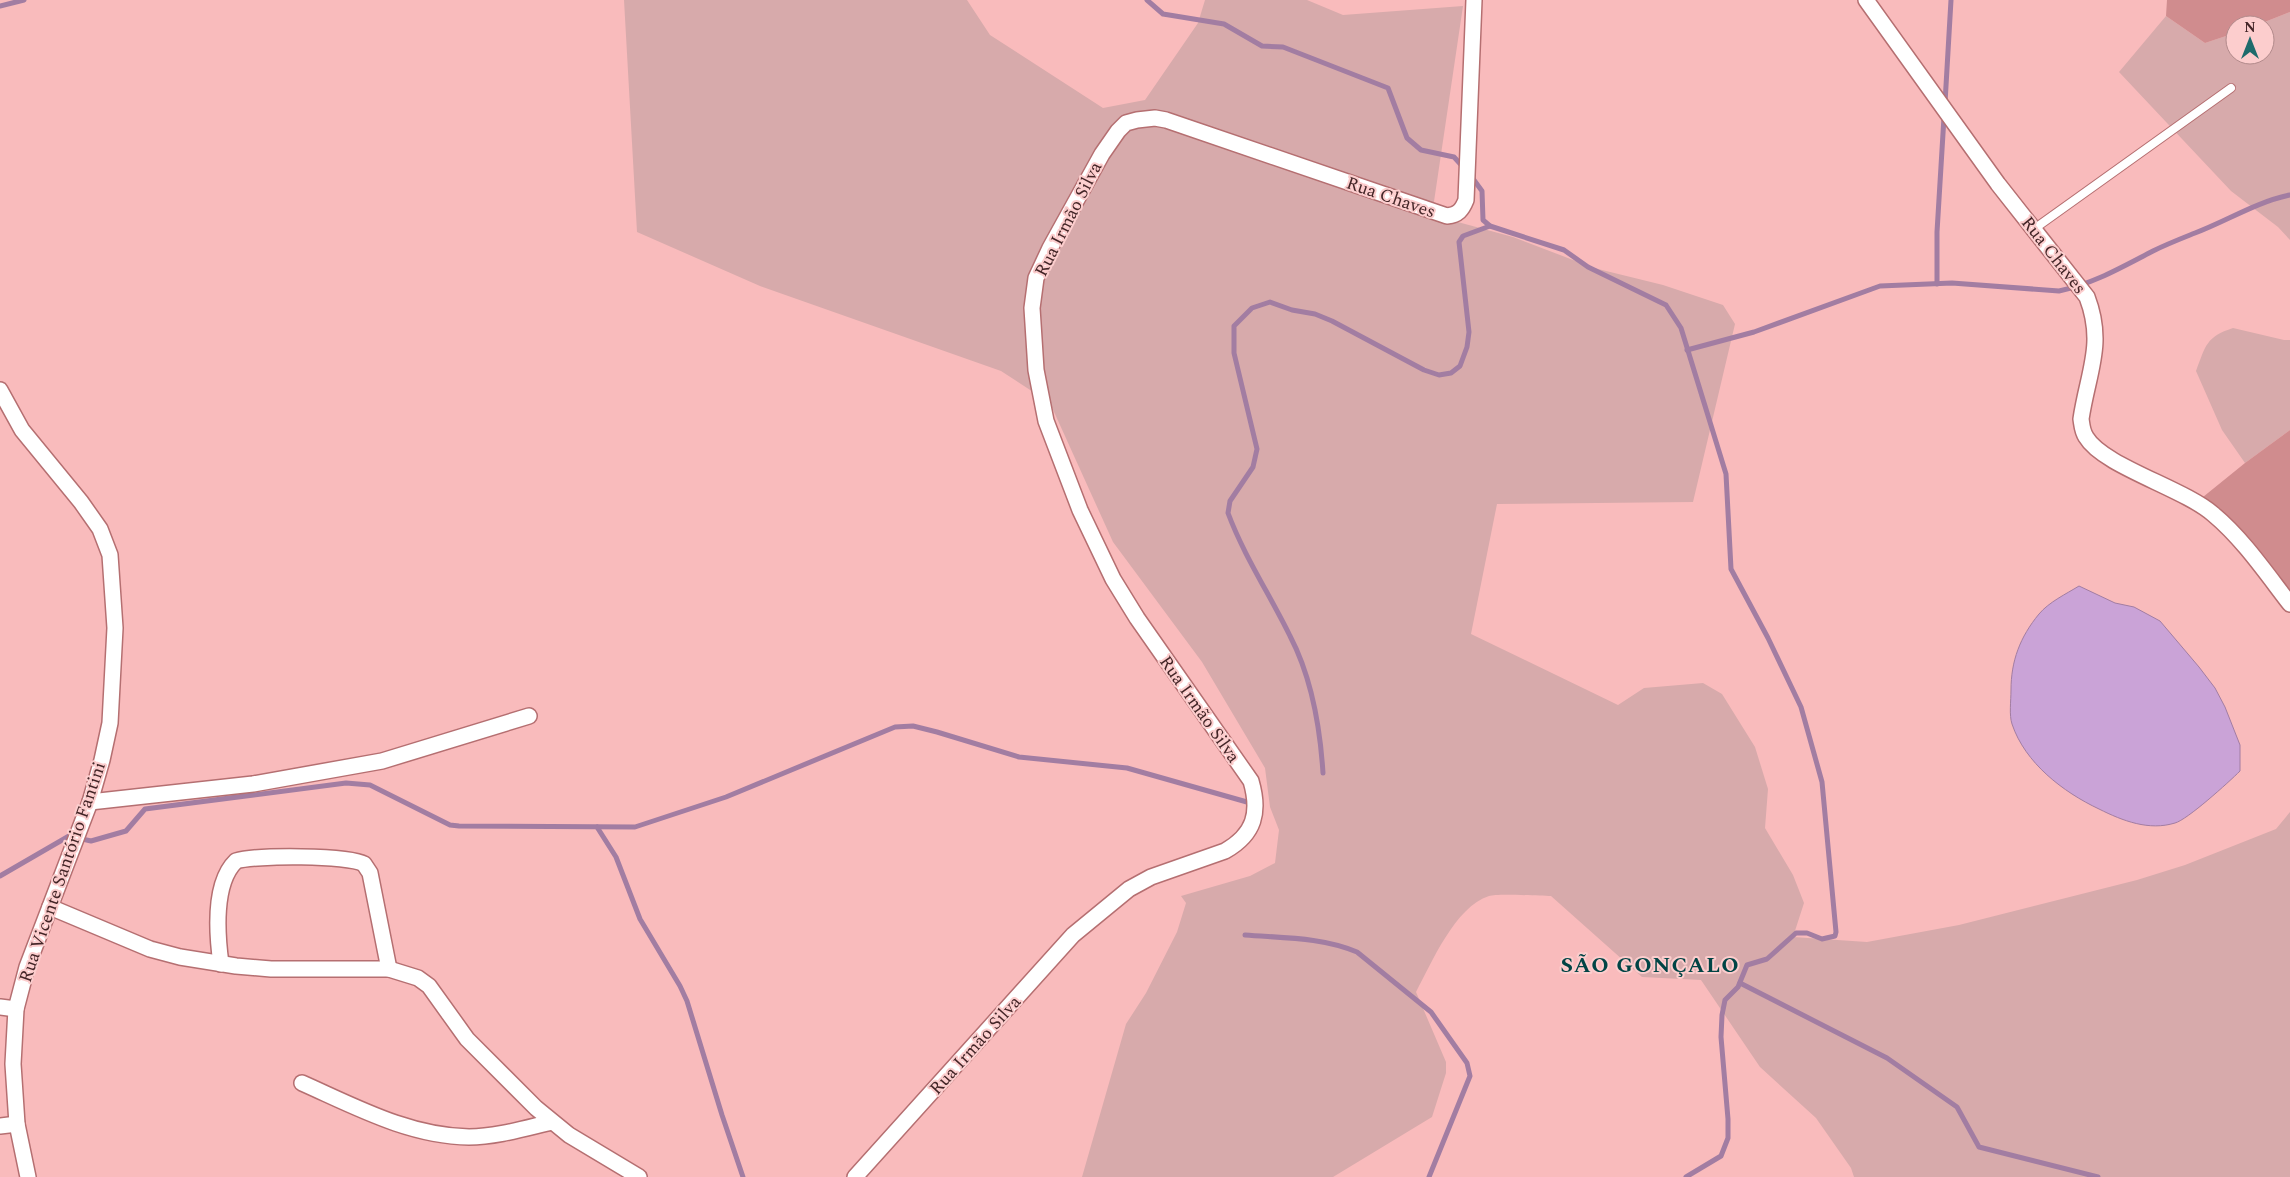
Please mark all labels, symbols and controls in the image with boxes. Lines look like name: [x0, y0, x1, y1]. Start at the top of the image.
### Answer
north arrow: [2225, 15, 2275, 65]
text: N: [2244, 17, 2256, 38]
street label: Rua Irmão Silva: [1028, 157, 1109, 281]
street label: Rua Chaves: [1343, 170, 1439, 225]
street label: Rua Chaves: [2014, 210, 2093, 300]
street label: Rua Irmão Silva: [1152, 650, 1247, 769]
street label: Rua Vicente Santório Fantini: [12, 758, 113, 986]
district label: SÃO GONÇALO: [1560, 949, 1740, 982]
street label: Rua Irmão Silva: [923, 989, 1028, 1101]

